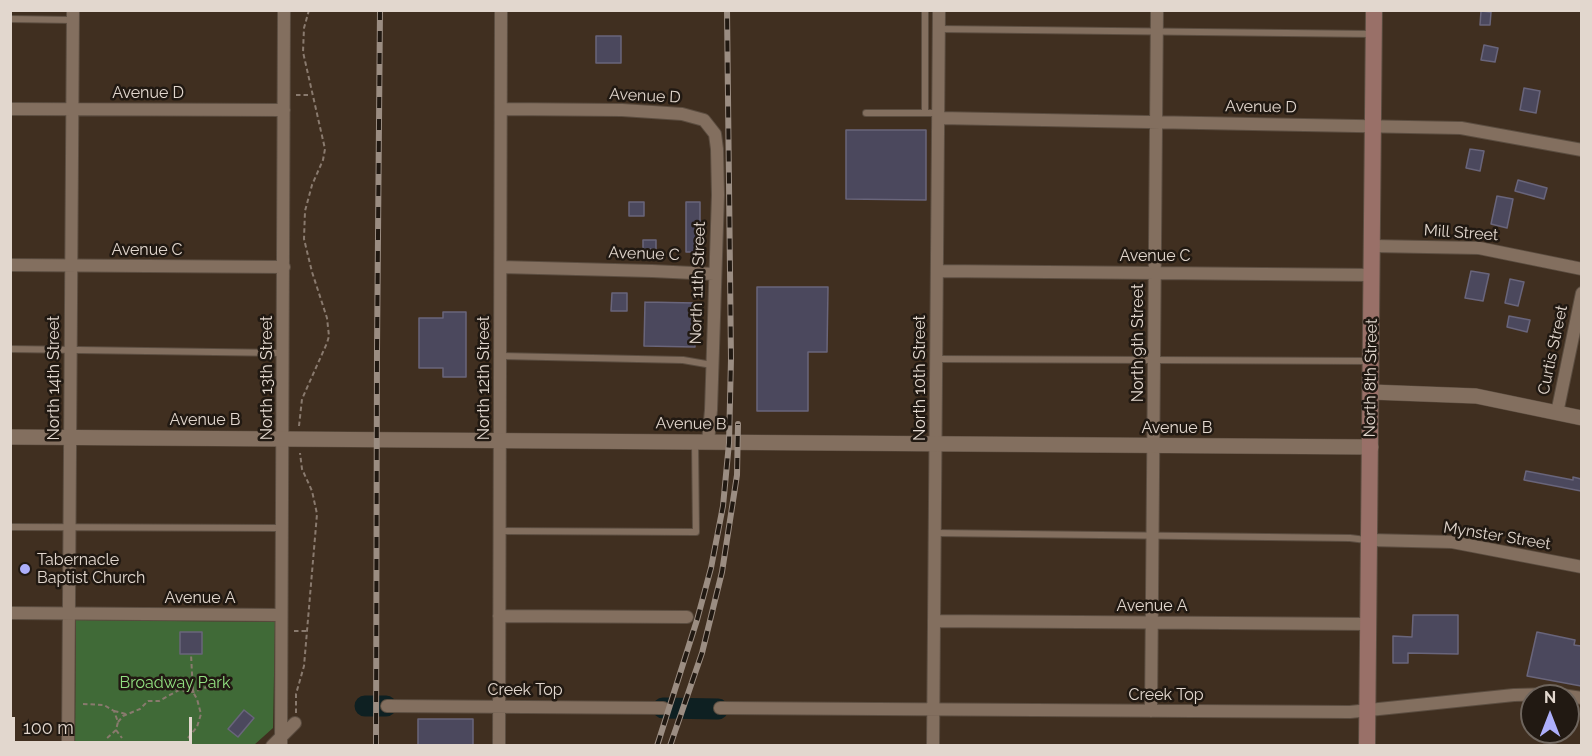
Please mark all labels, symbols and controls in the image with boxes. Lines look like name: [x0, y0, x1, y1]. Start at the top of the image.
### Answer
street label: Avenue D: [112, 83, 184, 103]
street label: Avenue D: [609, 85, 681, 107]
street label: Avenue D: [1225, 97, 1297, 117]
street label: North 11th Street: [686, 221, 710, 345]
street label: Mill Street: [1423, 221, 1499, 245]
street label: Avenue C: [111, 240, 183, 260]
street label: Avenue C: [608, 243, 680, 265]
street label: Avenue C: [1119, 246, 1191, 266]
street label: North 9th Street: [1128, 284, 1148, 402]
street label: Curtis Street: [1534, 303, 1572, 397]
street label: North 10th Street: [910, 315, 930, 441]
street label: North 14th Street: [44, 316, 64, 440]
street label: North 13th Street: [257, 316, 277, 440]
street label: North 12th Street: [474, 316, 494, 440]
street label: North 8th Street: [1360, 318, 1382, 438]
street label: Avenue B: [170, 410, 240, 430]
street label: Avenue B: [655, 414, 727, 434]
street label: Avenue B: [1142, 418, 1212, 438]
street label: Mynster Street: [1442, 518, 1552, 554]
place label: Tabernacle Baptist Church: [37, 550, 145, 588]
marker: Tabernacle Baptist Church: [18, 562, 32, 576]
street label: Avenue A: [164, 588, 236, 608]
street label: Avenue A: [1116, 596, 1188, 616]
park label: Broadway Park: [120, 673, 230, 693]
street label: Creek Top: [487, 680, 563, 700]
north arrow: [1520, 684, 1580, 744]
street label: Creek Top: [1128, 685, 1204, 705]
text: N: [1544, 688, 1556, 707]
scale bar: [15, 705, 195, 743]
text: 100 m: [23, 717, 74, 738]

